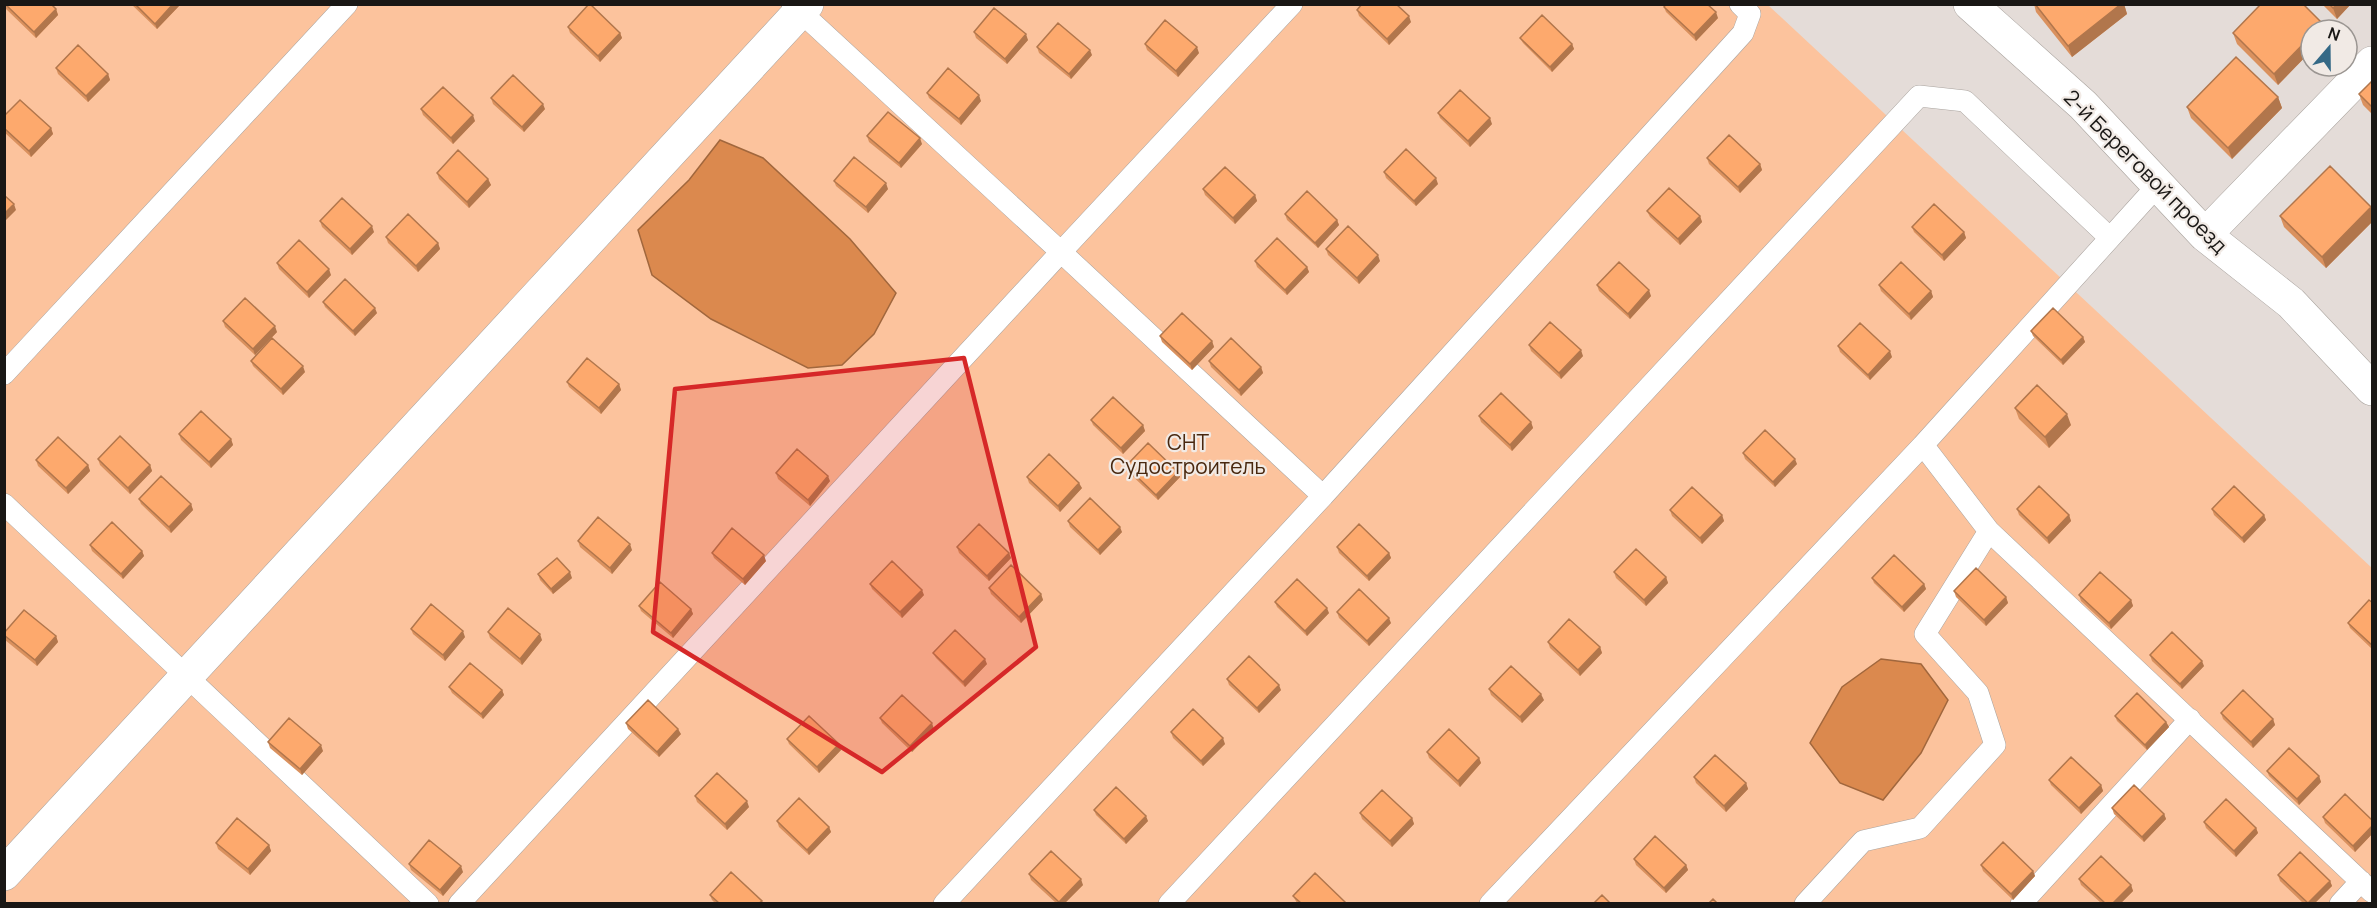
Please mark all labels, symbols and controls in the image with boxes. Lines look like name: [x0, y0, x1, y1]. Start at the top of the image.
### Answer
north arrow: [2299, 18, 2359, 78]
text: N: [2325, 22, 2343, 46]
street label: 2-й Береговой проезд: [2058, 83, 2234, 259]
park label: СНТ Судостроитель: [1110, 428, 1266, 480]

